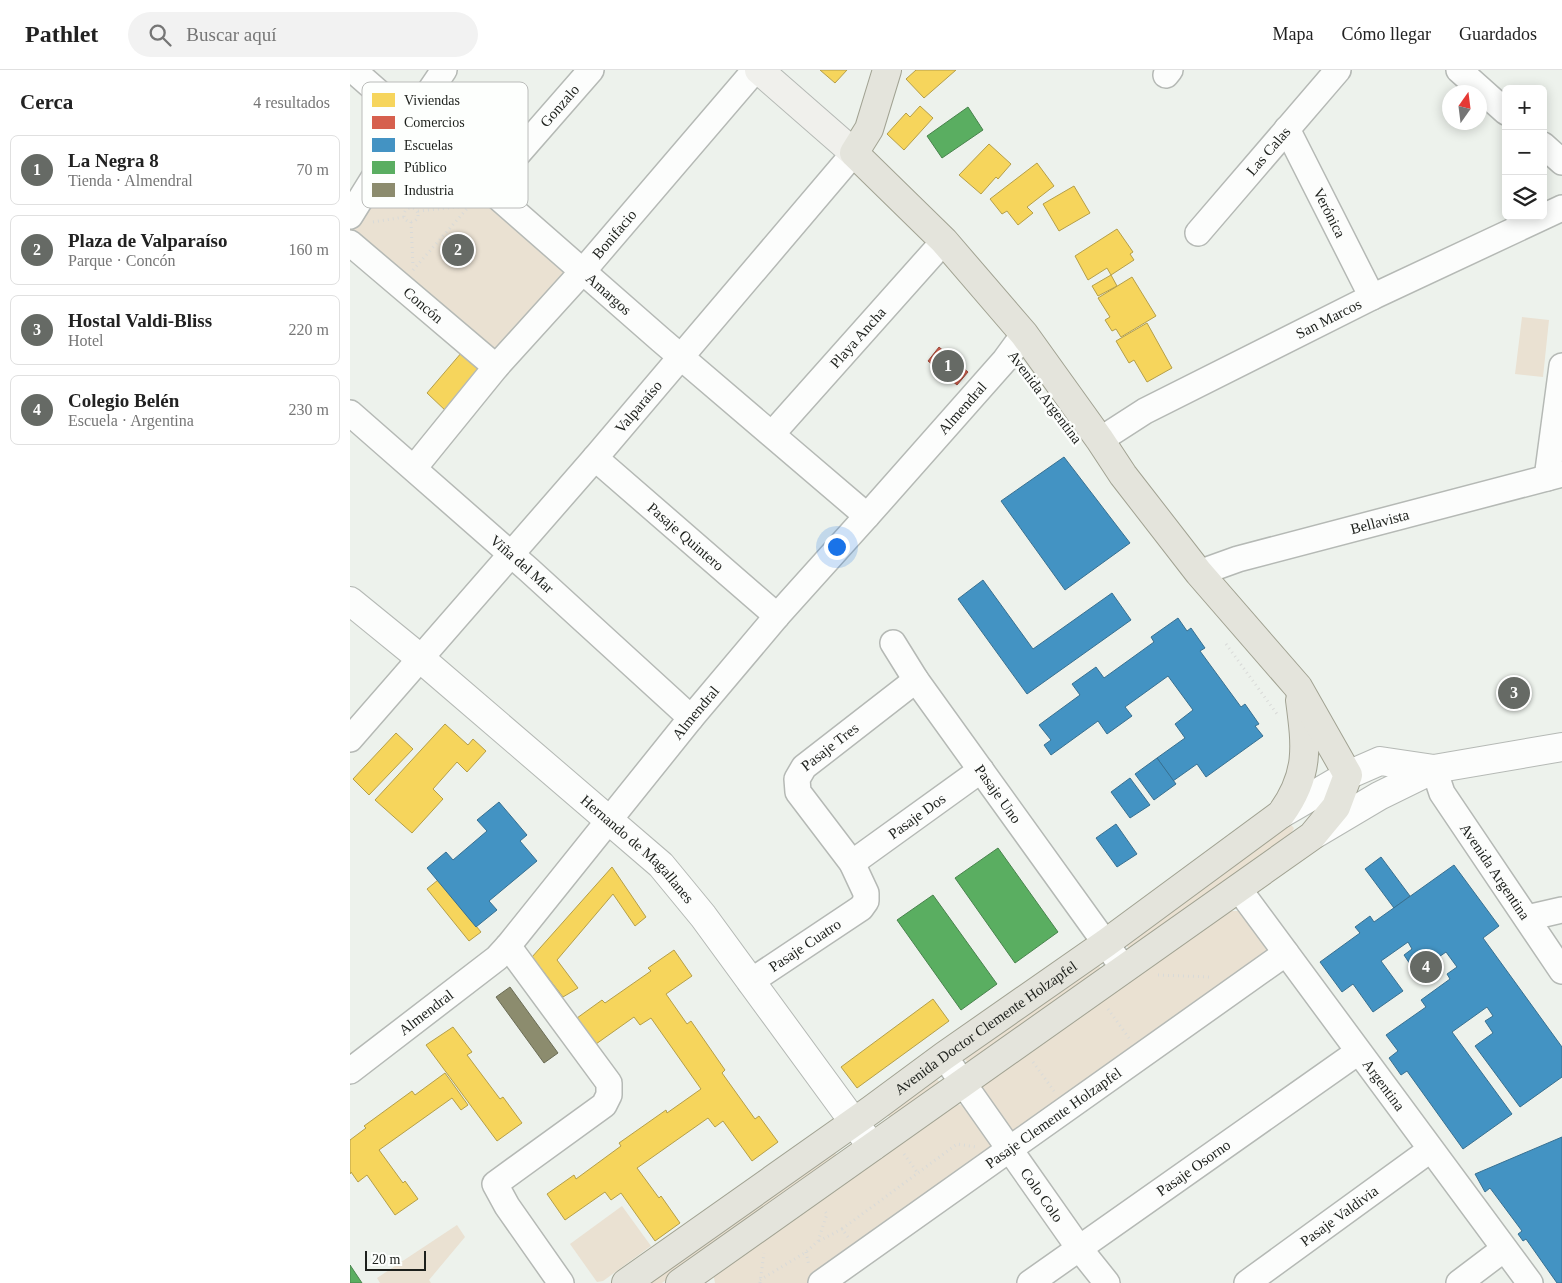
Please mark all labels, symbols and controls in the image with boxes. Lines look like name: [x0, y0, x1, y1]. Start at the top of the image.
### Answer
search box: [128, 12, 478, 57]
text: Pathlet: [25, 21, 98, 47]
icon: search: [146, 21, 174, 49]
text: Buscar aquí: [186, 24, 277, 45]
text: Mapa: [1273, 24, 1314, 44]
text: Cómo llegar: [1342, 24, 1431, 44]
text: Guardados: [1459, 24, 1537, 44]
street label: Gonzalo: [537, 81, 582, 130]
legend: [362, 82, 528, 208]
north arrow: [1442, 85, 1487, 130]
map controls: [1502, 85, 1547, 220]
button: +: [1502, 85, 1547, 130]
text: Cerca: [20, 90, 73, 114]
text: Viviendas: [404, 93, 460, 108]
text: 4 resultados: [253, 94, 330, 111]
text: Comercios: [404, 115, 465, 130]
street label: Las Calas: [1243, 123, 1294, 179]
button: −: [1502, 130, 1547, 175]
text: Escuelas: [404, 138, 453, 153]
text: La Negra 8: [68, 150, 159, 171]
text: Público: [404, 160, 447, 175]
text: 1: [33, 161, 41, 178]
text: 70 m: [297, 161, 329, 178]
text: Tienda · Almendral: [68, 172, 193, 189]
button: layers: [1502, 175, 1547, 220]
text: Industria: [404, 183, 455, 198]
street label: Verónica: [1310, 185, 1349, 241]
street label: Bonifacio: [589, 207, 640, 262]
text: Plaza de Valparaíso: [68, 230, 227, 251]
pin: 2: [442, 231, 474, 269]
text: 2: [33, 241, 41, 258]
text: 160 m: [289, 241, 329, 258]
text: Parque · Concón: [68, 252, 176, 269]
street label: Amargos: [583, 270, 635, 318]
street label: Concón: [400, 284, 447, 327]
street label: San Marcos: [1293, 296, 1364, 342]
street label: Playa Ancha: [827, 304, 889, 371]
text: Hostal Valdi-Bliss: [68, 310, 212, 331]
text: 3: [33, 321, 41, 338]
text: 220 m: [289, 321, 329, 338]
text: Hotel: [68, 332, 104, 349]
pin: 1: [932, 347, 964, 385]
street label: Avenida Argentina: [1005, 347, 1085, 447]
street label: Valparaíso: [612, 377, 665, 436]
street label: Almendral: [935, 379, 990, 437]
text: Colegio Belén: [68, 390, 179, 411]
text: 4: [33, 401, 41, 418]
text: 230 m: [289, 401, 329, 418]
text: Escuela · Argentina: [68, 412, 194, 429]
street label: Pasaje Quintero: [644, 499, 727, 574]
street label: Bellavista: [1349, 506, 1411, 537]
street label: Viña del Mar: [487, 532, 557, 596]
your location: [824, 534, 850, 560]
pin: 3: [1498, 674, 1530, 712]
street label: Almendral: [669, 683, 722, 743]
street label: Pasaje Tres: [798, 720, 862, 774]
street label: Pasaje Uno: [972, 762, 1024, 826]
street label: Pasaje Dos: [885, 790, 949, 842]
street label: Hernando de Magallanes: [578, 792, 697, 907]
street label: Avenida Argentina: [1457, 820, 1533, 923]
street label: Pasaje Cuatro: [766, 916, 844, 975]
pin: 4: [1410, 948, 1442, 986]
street label: Avenida Doctor Clemente Holzapfel: [891, 958, 1080, 1098]
street label: Almendral: [396, 987, 456, 1038]
street label: Argentina: [1359, 1056, 1408, 1114]
street label: Pasaje Clemente Holzapfel: [982, 1064, 1124, 1172]
street label: Pasaje Osorno: [1154, 1136, 1233, 1199]
street label: Colo Colo: [1017, 1165, 1066, 1225]
street label: Pasaje Valdivia: [1297, 1182, 1381, 1249]
scale bar: [365, 1248, 426, 1271]
text: 20 m: [372, 1252, 400, 1267]

